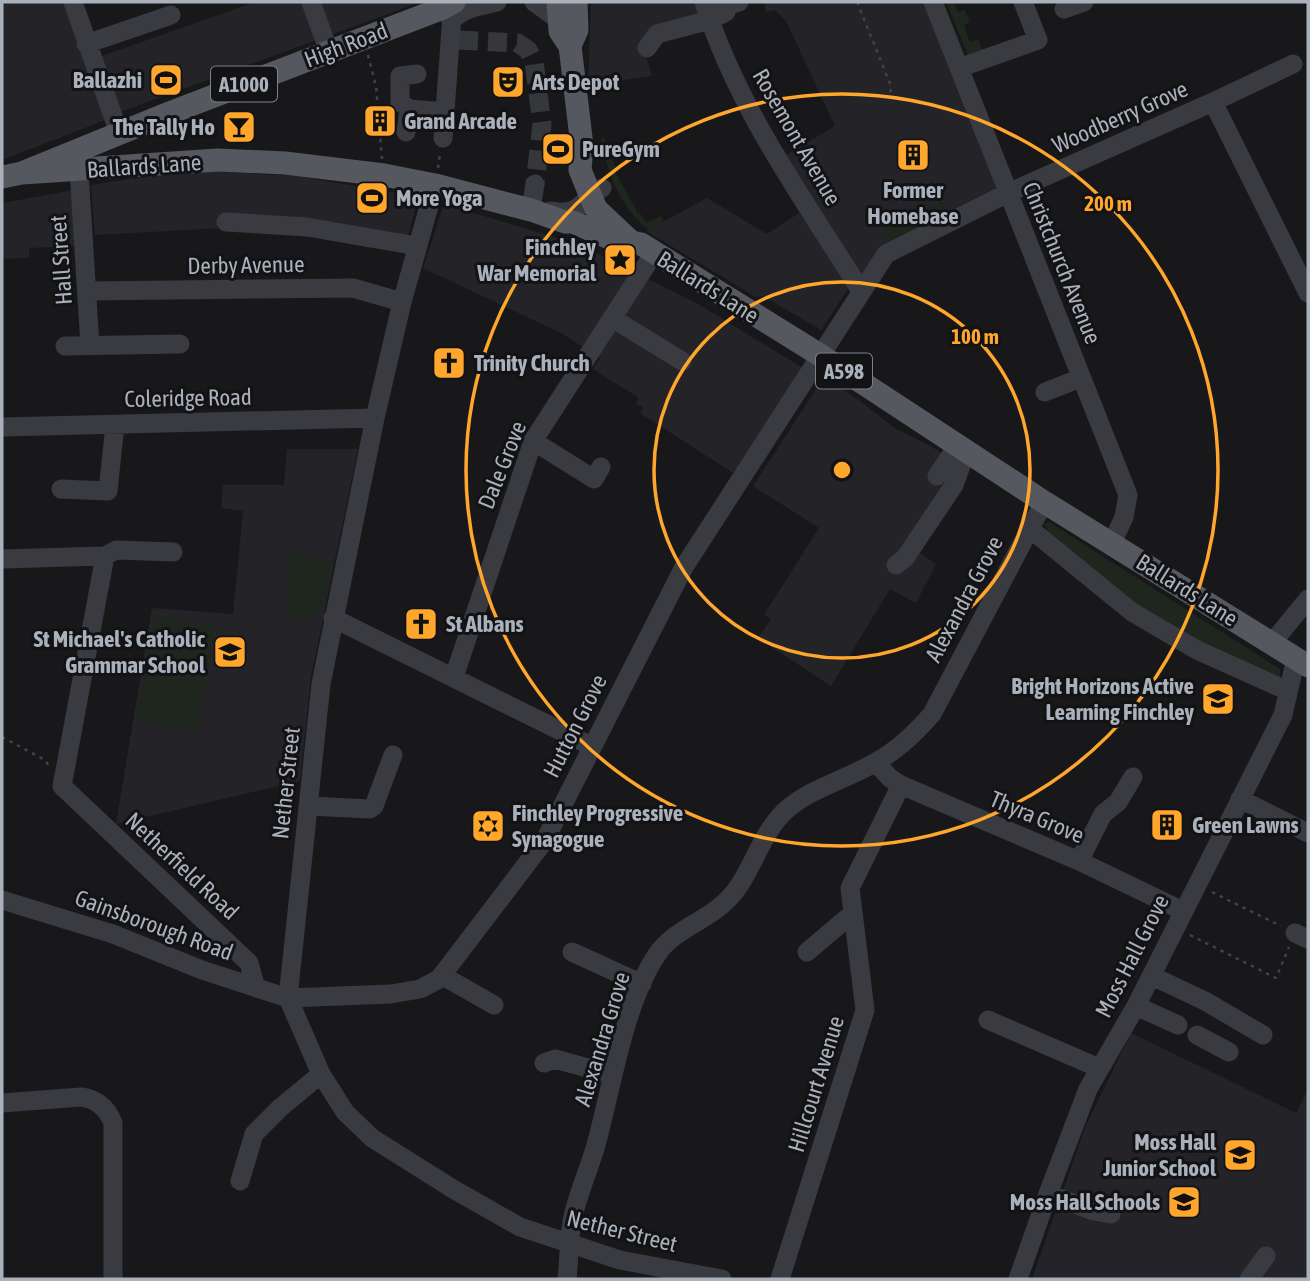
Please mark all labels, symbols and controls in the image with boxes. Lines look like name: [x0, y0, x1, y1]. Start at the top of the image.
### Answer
street label: High Road: [301, 17, 391, 73]
sports icon: Ballazhi: [147, 61, 185, 99]
theatre icon: Arts Depot: [489, 63, 527, 101]
street label: Rosemont Avenue: [748, 64, 846, 210]
road number: A1000: [211, 66, 277, 102]
place label: Ballazhi: [73, 67, 142, 93]
place label: Arts Depot: [531, 69, 620, 95]
street label: Woodberry Grove: [1048, 76, 1192, 158]
building icon: Grand Arcade: [361, 102, 399, 140]
bar icon: The Tally Ho: [220, 108, 258, 146]
place label: Grand Arcade: [404, 108, 517, 134]
place label: The Tally Ho: [113, 114, 215, 140]
sports icon: PureGym: [539, 130, 577, 168]
place label: PureGym: [582, 136, 660, 162]
building icon: Former Homebase: [894, 136, 932, 174]
street label: Ballards Lane: [86, 149, 202, 183]
place label: Former Homebase: [867, 177, 959, 229]
street label: Christchurch Avenue: [1018, 178, 1106, 348]
sports icon: More Yoga: [353, 179, 391, 217]
place label: More Yoga: [396, 185, 483, 211]
text: 200 m: [1084, 191, 1132, 215]
street label: Hall Street: [45, 214, 77, 306]
place label: Finchley War Memorial: [476, 234, 597, 286]
place icon: Finchley War Memorial: [601, 241, 639, 279]
street label: Ballards Lane: [653, 246, 763, 328]
street label: Derby Avenue: [187, 251, 305, 279]
text: 100 m: [951, 324, 999, 348]
church icon: Trinity Church: [430, 344, 468, 382]
place label: Trinity Church: [474, 350, 590, 376]
road number: A598: [816, 354, 872, 388]
street label: Coleridge Road: [124, 384, 252, 412]
street label: Dale Grove: [473, 417, 531, 513]
centre of rings: [830, 458, 854, 482]
street label: Alexandra Grove: [920, 532, 1008, 666]
street label: Ballards Lane: [1132, 549, 1242, 631]
church icon: St Albans: [402, 605, 440, 643]
place label: St Albans: [446, 611, 524, 637]
place label: St Michael's Catholic Grammar School: [33, 626, 206, 678]
school or university icon: St Michael's Catholic Grammar School: [211, 633, 249, 671]
street label: Hutton Grove: [538, 670, 612, 782]
place label: Bright Horizons Active Learning Finchley: [1011, 673, 1195, 725]
school or university icon: Bright Horizons Active Learning Finchley: [1199, 680, 1237, 718]
street label: Nether Street: [267, 726, 305, 840]
street label: Thyra Grove: [986, 786, 1088, 848]
place label: Finchley Progressive Synagogue: [512, 800, 683, 852]
building icon: Green Lawns: [1148, 806, 1186, 844]
street label: Netherfield Road: [120, 807, 244, 925]
synagogue icon: Finchley Progressive Synagogue: [469, 807, 507, 845]
place label: Green Lawns: [1192, 812, 1299, 838]
street label: Gainsborough Road: [72, 884, 236, 966]
street label: Moss Hall Grove: [1090, 890, 1174, 1022]
street label: Alexandra Grove: [569, 969, 635, 1109]
street label: Hillcourt Avenue: [783, 1013, 849, 1155]
place label: Moss Hall Junior School: [1102, 1129, 1217, 1181]
school or university icon: Moss Hall Junior School: [1221, 1136, 1259, 1174]
school or university icon: Moss Hall Schools: [1165, 1183, 1203, 1221]
place label: Moss Hall Schools: [1010, 1189, 1160, 1215]
street label: Nether Street: [564, 1205, 680, 1257]

